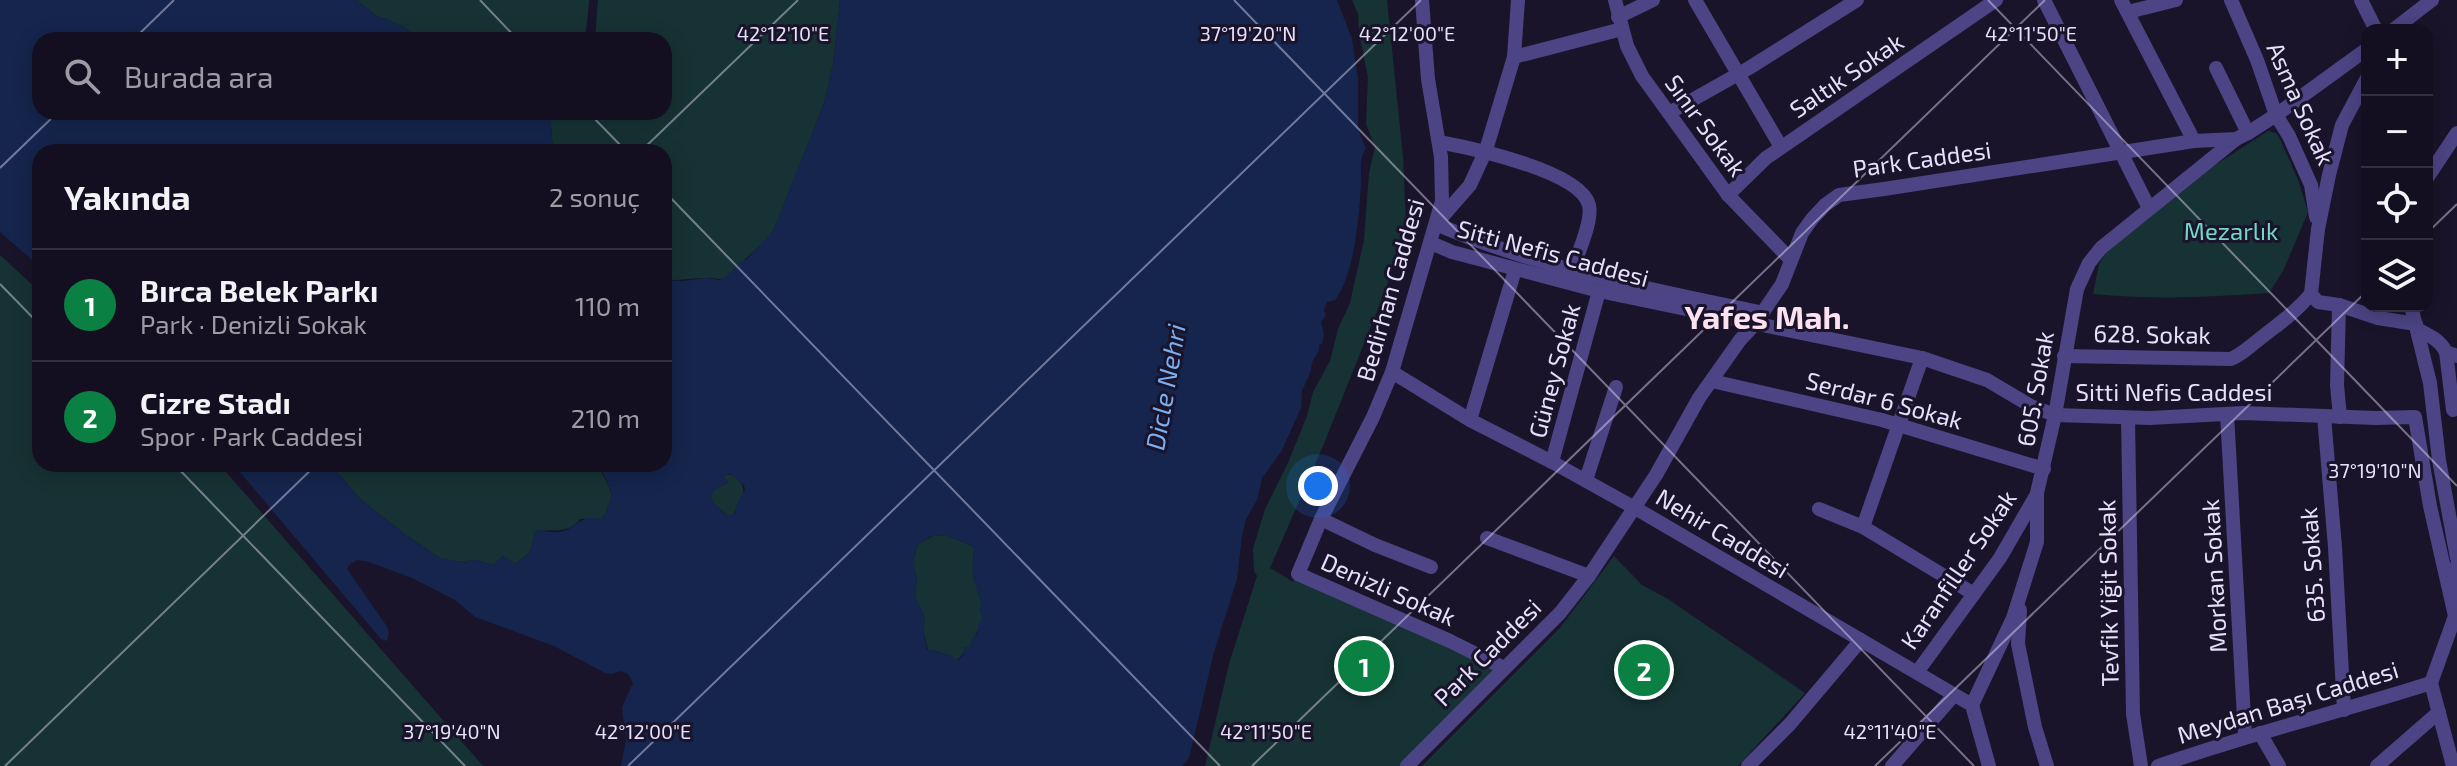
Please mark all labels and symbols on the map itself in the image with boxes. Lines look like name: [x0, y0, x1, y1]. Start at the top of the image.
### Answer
text: 42°12'10"E: [737, 21, 829, 45]
text: 37°19'20"N: [1200, 21, 1296, 45]
text: 42°12'00"E: [1359, 21, 1455, 45]
text: 42°11'50"E: [1985, 21, 2077, 45]
street label: Saltık Sokak: [1784, 26, 1908, 123]
street label: Asma Sokak: [2261, 37, 2341, 169]
street label: Sınır Sokak: [1660, 69, 1753, 182]
street label: Park Caddesi: [1851, 134, 1993, 183]
street label: Bedirhan Caddesi: [1350, 195, 1430, 384]
street label: Sitti Nefis Caddesi: [1455, 213, 1652, 292]
park label: Mezarlık: [2184, 216, 2278, 245]
district label: Yafes Mah.: [1684, 297, 1850, 335]
street label: Güney Sokak: [1522, 300, 1585, 441]
street label: 628. Sokak: [2093, 318, 2211, 349]
water label: Dicle Nehri: [1138, 321, 1191, 452]
street label: 605. Sokak: [2010, 329, 2059, 449]
street label: Serdar 6 Sokak: [1803, 365, 1966, 434]
street label: Sitti Nefis Caddesi: [2076, 377, 2272, 406]
text: 37°19'10"N: [2328, 458, 2422, 482]
your location: [1298, 466, 1338, 506]
street label: Nehir Caddesi: [1651, 482, 1794, 584]
street label: Karanfiller Sokak: [1894, 484, 2022, 654]
street label: Tevfik Yiğit Sokak: [2091, 499, 2124, 687]
street label: Morkan Sokak: [2195, 499, 2232, 654]
street label: 635. Sokak: [2293, 506, 2330, 624]
street label: Denizli Sokak: [1317, 546, 1460, 631]
street label: Park Caddesi: [1427, 592, 1547, 712]
pin: 1: [1338, 636, 1390, 696]
pin: 2: [1618, 640, 1670, 700]
street label: Meydan Başı Caddesi: [2174, 654, 2402, 750]
text: 37°19'40"N: [403, 719, 501, 743]
text: 42°12'00"E: [595, 719, 691, 743]
text: 42°11'50"E: [1220, 719, 1312, 743]
text: 42°11'40"E: [1843, 719, 1937, 743]

